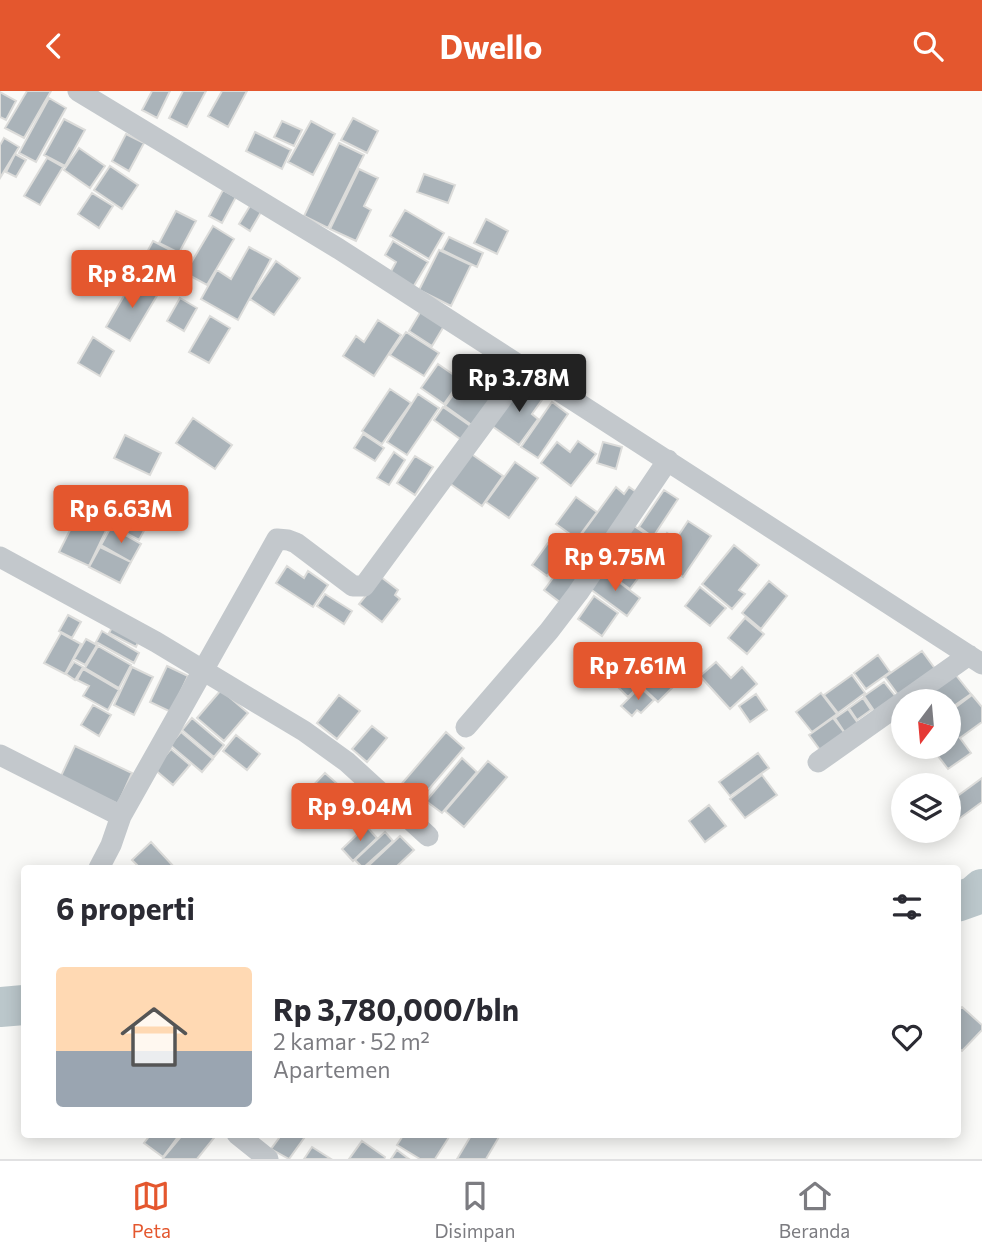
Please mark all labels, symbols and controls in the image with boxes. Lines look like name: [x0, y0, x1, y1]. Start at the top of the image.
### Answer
text: Dwello: [440, 26, 542, 66]
icon: back: [35, 27, 73, 65]
icon: search: [909, 27, 947, 65]
pin: Rp 8.2M: [67, 251, 197, 310]
text: Rp 8.2M: [87, 259, 177, 287]
pin: Rp 3.78M: [447, 355, 591, 414]
text: Rp 3.78M: [468, 363, 570, 391]
pin: Rp 6.63M: [49, 485, 193, 545]
text: Rp 6.63M: [69, 494, 173, 522]
pin: Rp 9.75M: [543, 533, 687, 593]
text: Rp 9.75M: [564, 542, 666, 570]
pin: Rp 7.61M: [566, 643, 710, 702]
text: Rp 7.61M: [589, 651, 687, 679]
north arrow: [891, 689, 961, 759]
map controls: [891, 689, 961, 843]
button: layers: [891, 773, 961, 843]
pin: Rp 9.04M: [288, 783, 432, 843]
text: Rp 9.04M: [307, 792, 413, 820]
icon: filters: [888, 888, 926, 926]
text: 6 properti: [56, 889, 195, 926]
text: Rp 3,780,000/bln: [273, 990, 519, 1027]
icon: home: [112, 995, 196, 1079]
icon: heart: [888, 1018, 926, 1056]
text: 2 kamar · 52 m²: [273, 1027, 430, 1055]
text: Apartemen: [273, 1055, 390, 1083]
tab: Peta: [132, 1177, 171, 1242]
tab: Disimpan: [434, 1177, 515, 1242]
tab: Beranda: [779, 1177, 850, 1242]

